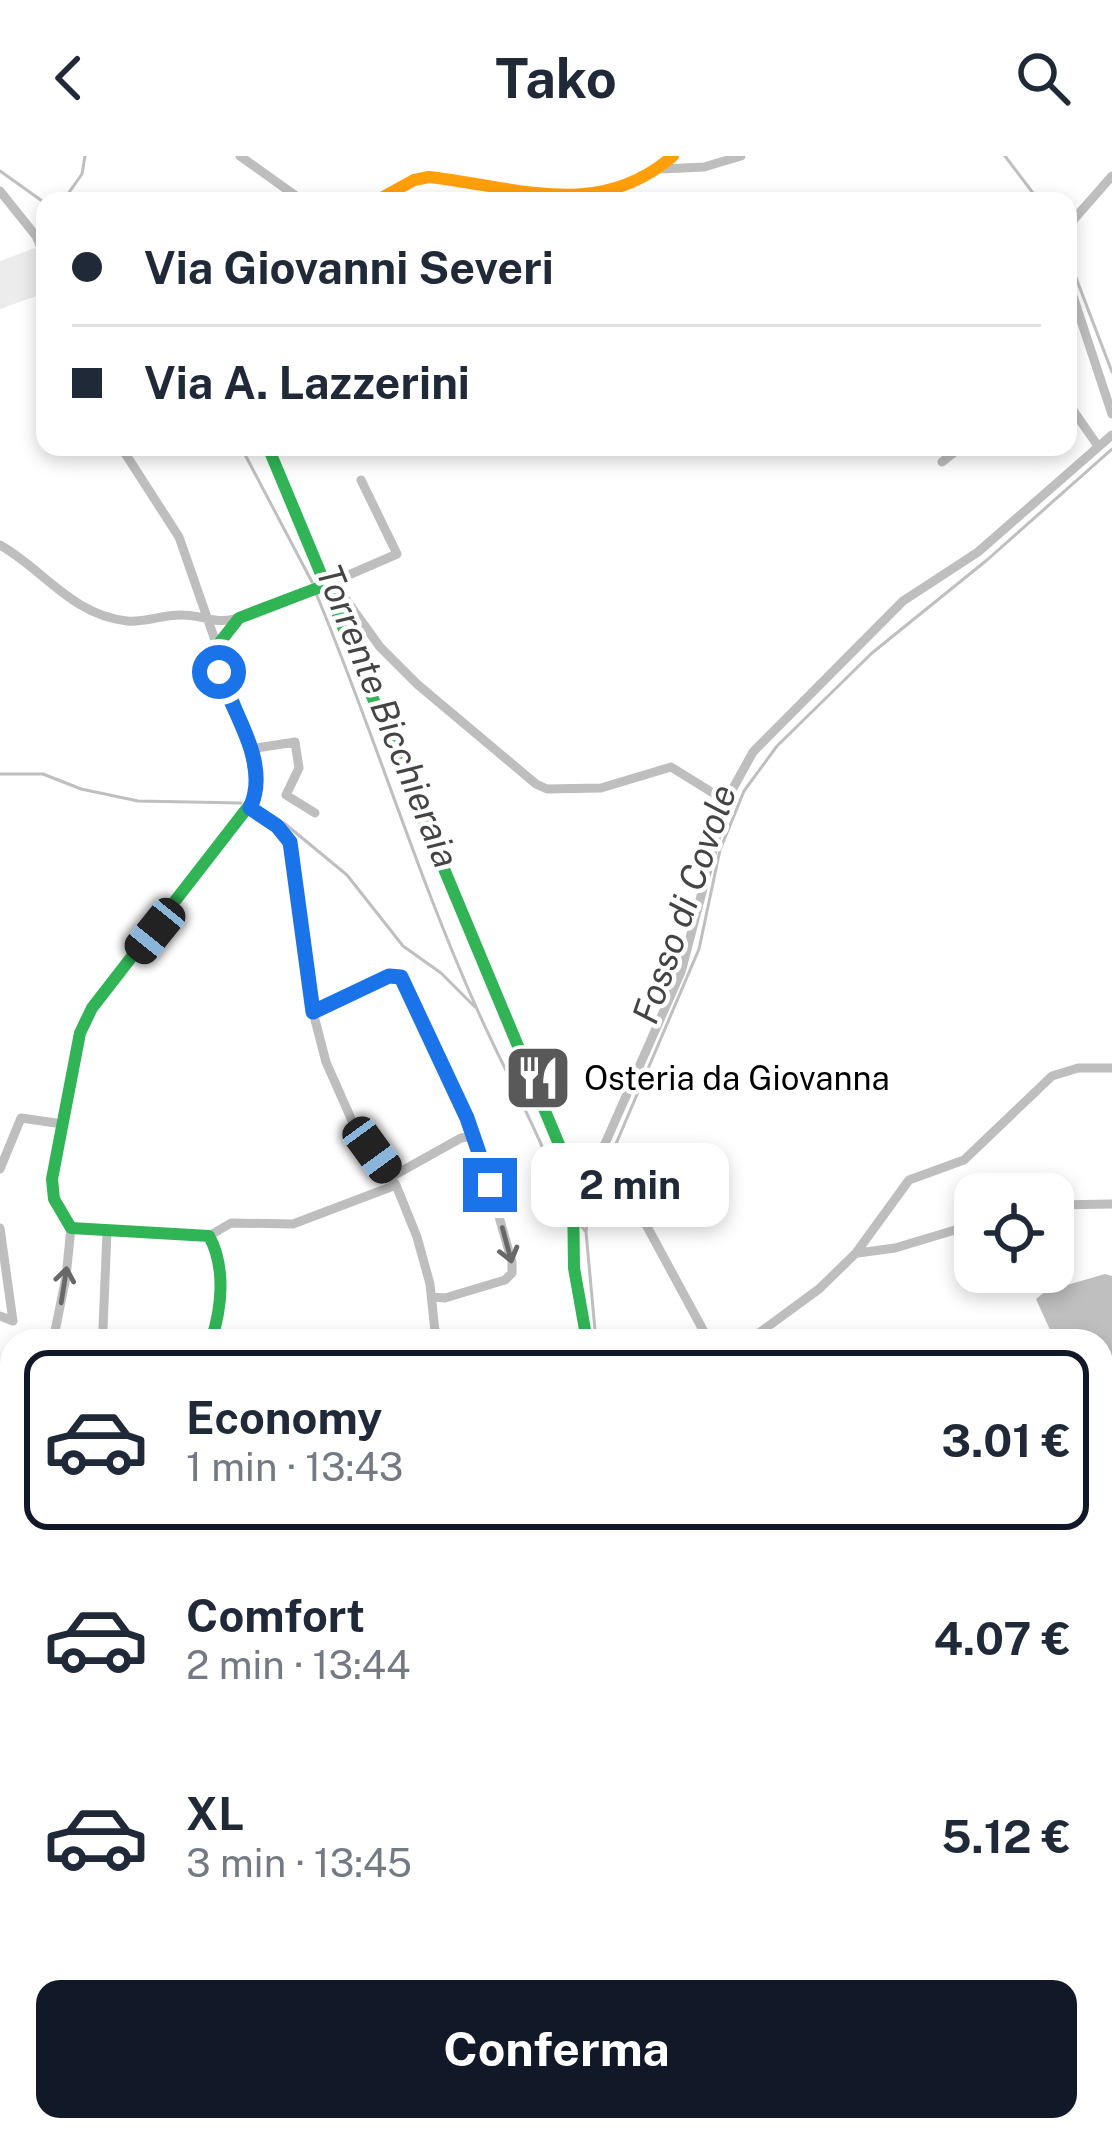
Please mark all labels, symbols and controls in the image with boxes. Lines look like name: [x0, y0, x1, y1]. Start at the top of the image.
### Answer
icon: back: [36, 45, 102, 111]
icon: search: [1010, 45, 1076, 111]
text: Tako: [495, 47, 617, 110]
text: Via Giovanni Severi: [144, 241, 554, 294]
text: Via A. Lazzerini: [144, 356, 470, 409]
water label: Torrente Bicchieraia: [308, 559, 468, 873]
route start: [192, 645, 246, 699]
water label: Fosso di Covole: [624, 779, 744, 1029]
car: [118, 892, 192, 970]
restaurant icon: Osteria da Giovanna: [503, 1043, 573, 1113]
place label: Osteria da Giovanna: [584, 1059, 890, 1097]
car: [336, 1110, 408, 1190]
callout: 2 min: [532, 1143, 730, 1227]
route end: [463, 1158, 517, 1212]
text: 2 min: [579, 1162, 681, 1208]
map controls: [954, 1173, 1074, 1293]
button: locate: [954, 1173, 1074, 1293]
one-way arrow: [497, 1225, 519, 1263]
one-way arrow: [53, 1266, 76, 1305]
icon: car: [42, 1386, 150, 1494]
text: Economy: [186, 1391, 382, 1444]
text: 3.01 €: [941, 1414, 1071, 1467]
text: 1 min · 13:43: [186, 1444, 403, 1490]
icon: car: [42, 1584, 150, 1692]
text: Comfort: [186, 1589, 365, 1642]
text: 4.07 €: [933, 1612, 1071, 1665]
text: 2 min · 13:44: [186, 1642, 411, 1688]
icon: car: [42, 1782, 150, 1890]
text: XL: [186, 1787, 244, 1840]
text: 5.12 €: [941, 1810, 1071, 1863]
text: 3 min · 13:45: [186, 1840, 412, 1886]
button: Conferma: [36, 1980, 1077, 2118]

